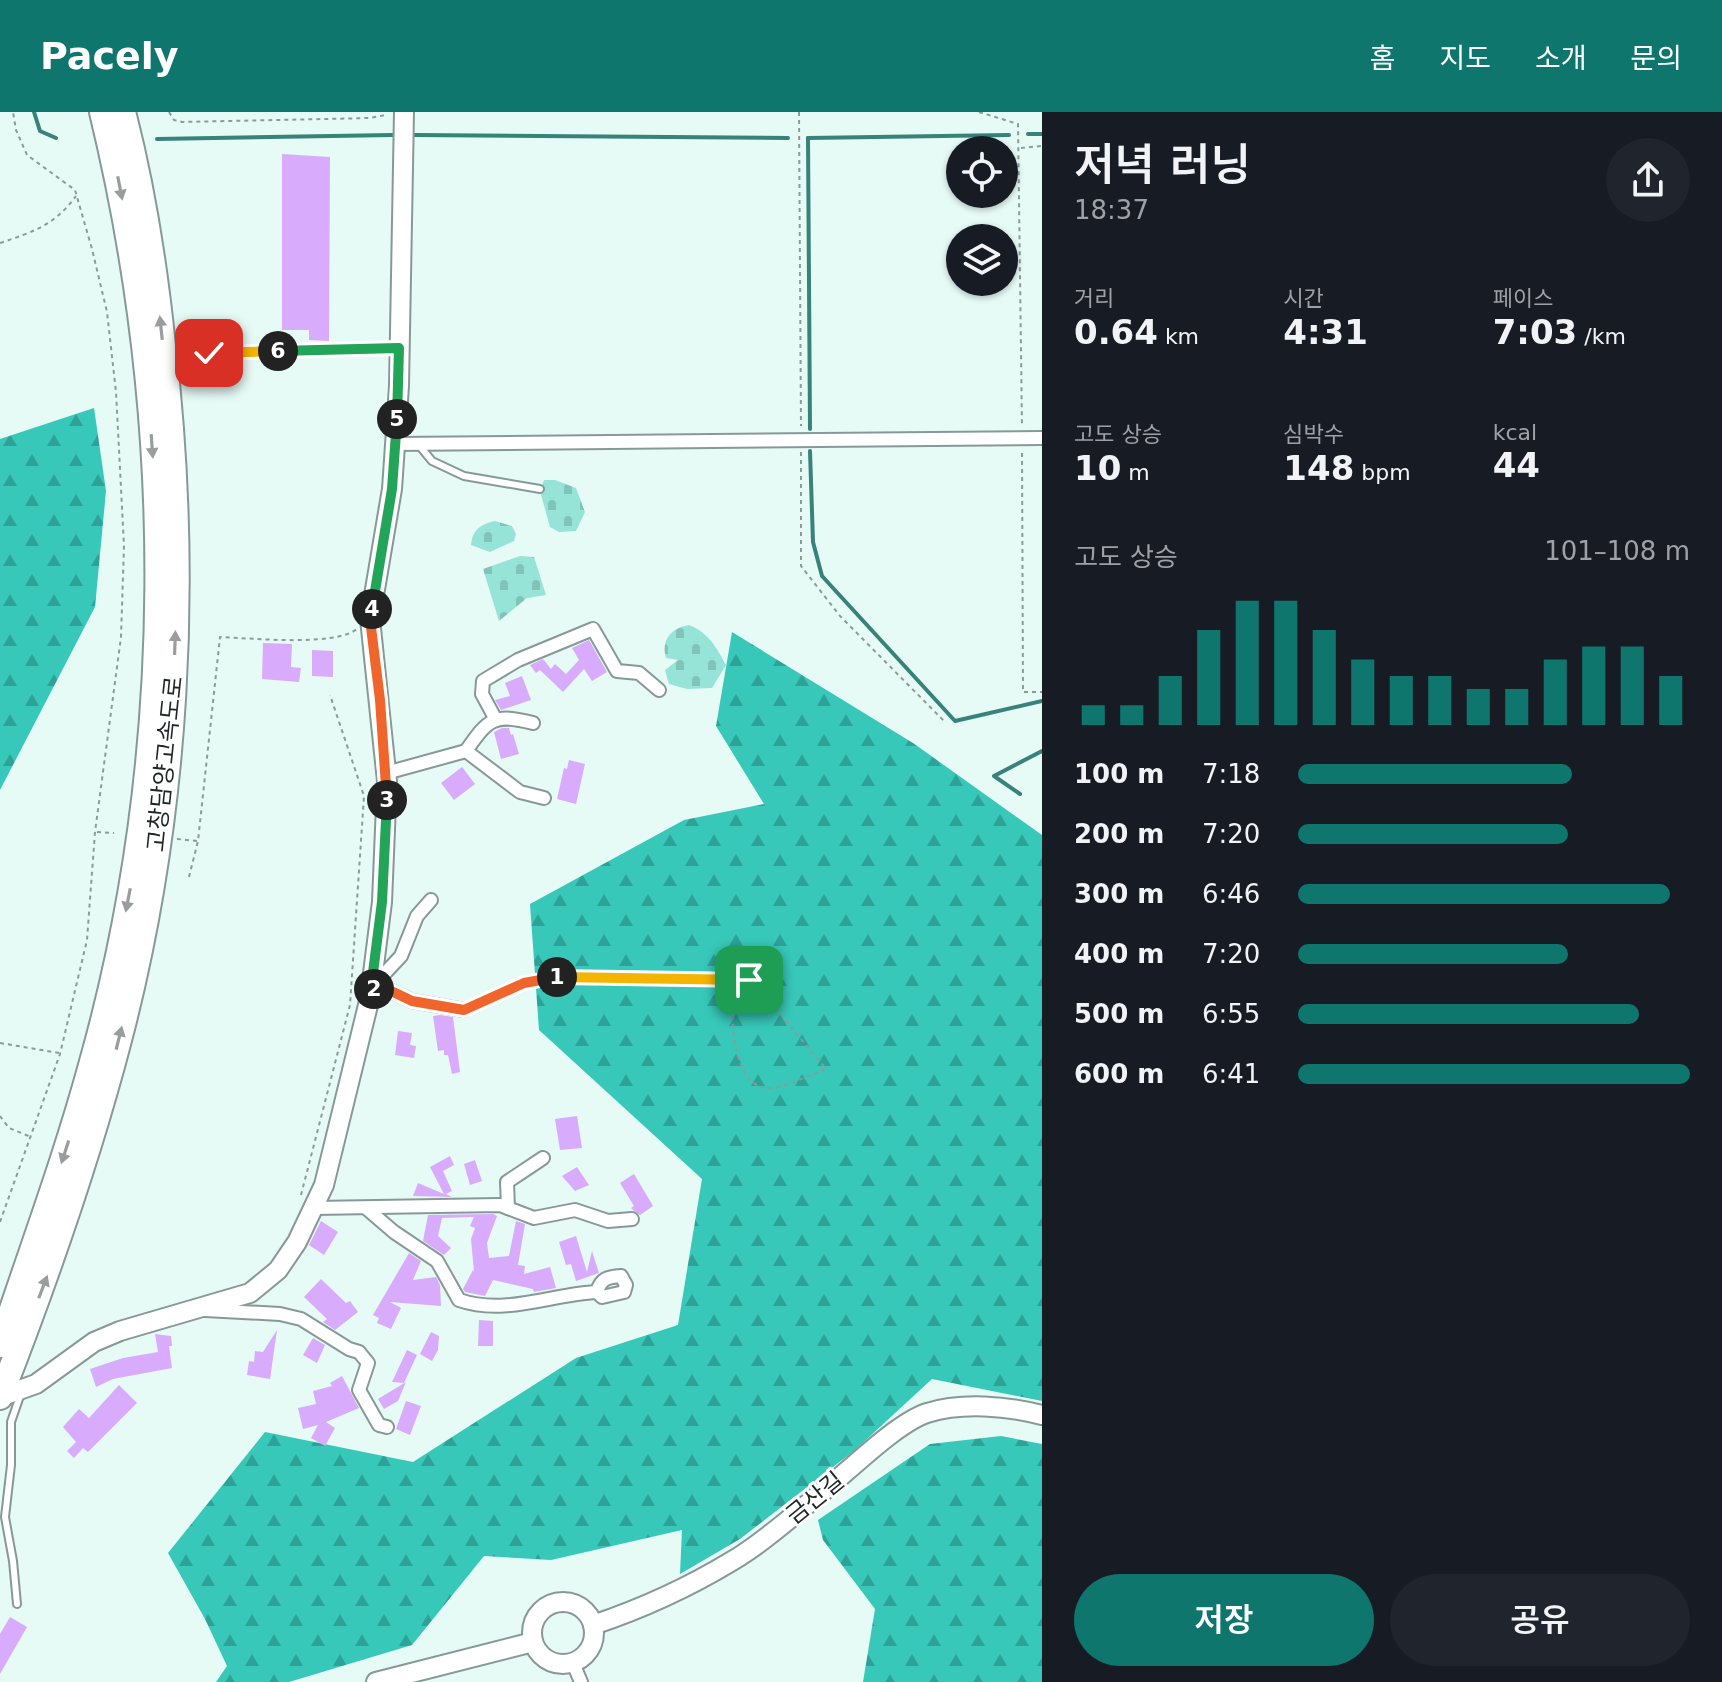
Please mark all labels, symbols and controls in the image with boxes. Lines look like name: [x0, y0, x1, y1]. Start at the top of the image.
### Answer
text: Pacely: [40, 34, 179, 78]
text: 홈: [1370, 42, 1395, 75]
text: 지도: [1439, 42, 1491, 75]
text: 소개: [1535, 42, 1586, 75]
text: 문의: [1630, 42, 1682, 75]
map controls: [946, 136, 1018, 296]
button: locate: [946, 136, 1018, 208]
button: share: [1606, 138, 1690, 222]
text: 저녁 러닝: [1074, 139, 1251, 190]
one-way arrow: [114, 176, 127, 201]
text: 18:37: [1074, 195, 1149, 225]
button: layers: [946, 224, 1018, 296]
text: 거리: [1074, 286, 1114, 311]
text: 시간: [1283, 286, 1324, 311]
text: 페이스: [1493, 286, 1553, 311]
text: 0.64: [1074, 312, 1158, 352]
text: 4:31: [1283, 312, 1368, 352]
text: 7:03: [1493, 312, 1577, 352]
one-way arrow: [155, 315, 168, 340]
pin: [175, 319, 243, 387]
text: km: [1158, 324, 1199, 349]
text: /km: [1577, 324, 1626, 349]
icon: check: [187, 331, 231, 375]
pin: 6: [258, 331, 298, 371]
text: 6: [270, 338, 286, 363]
pin: 5: [377, 399, 417, 439]
text: 5: [389, 406, 405, 431]
text: kcal: [1493, 420, 1537, 445]
text: 고도 상승: [1074, 422, 1162, 447]
text: 심박수: [1283, 422, 1344, 447]
one-way arrow: [146, 434, 159, 459]
text: 44: [1493, 445, 1540, 485]
text: 10: [1074, 448, 1121, 488]
text: 148: [1283, 448, 1354, 488]
text: m: [1121, 460, 1150, 485]
text: bpm: [1354, 460, 1411, 485]
text: 101–108 m: [1544, 536, 1690, 566]
text: 고도 상승: [1074, 542, 1178, 572]
pin: 4: [352, 589, 392, 629]
text: 4: [364, 596, 380, 621]
one-way arrow: [169, 630, 182, 655]
street label: 고창담양고속도로: [142, 675, 188, 853]
text: 100 m: [1074, 759, 1164, 789]
text: 7:18: [1202, 759, 1260, 789]
pin: 3: [367, 780, 407, 820]
text: 3: [379, 787, 395, 812]
text: 200 m: [1074, 819, 1164, 849]
text: 7:20: [1202, 819, 1260, 849]
text: 300 m: [1074, 879, 1164, 909]
text: 6:46: [1202, 879, 1260, 909]
one-way arrow: [121, 888, 133, 913]
text: 400 m: [1074, 939, 1164, 969]
text: 7:20: [1202, 939, 1260, 969]
pin: [715, 946, 783, 1014]
pin: 1: [537, 957, 577, 997]
icon: arrive: [727, 958, 771, 1002]
text: 1: [549, 964, 565, 989]
pin: 2: [354, 969, 394, 1009]
text: 2: [366, 976, 382, 1001]
text: 500 m: [1074, 999, 1164, 1029]
text: 6:55: [1202, 999, 1260, 1029]
one-way arrow: [114, 1026, 126, 1051]
text: 600 m: [1074, 1059, 1164, 1089]
text: 6:41: [1202, 1059, 1260, 1089]
one-way arrow: [58, 1140, 71, 1164]
one-way arrow: [37, 1275, 50, 1299]
street label: 금산길: [780, 1466, 850, 1530]
button: 저장: [1074, 1574, 1374, 1666]
button: 공유: [1390, 1574, 1690, 1666]

